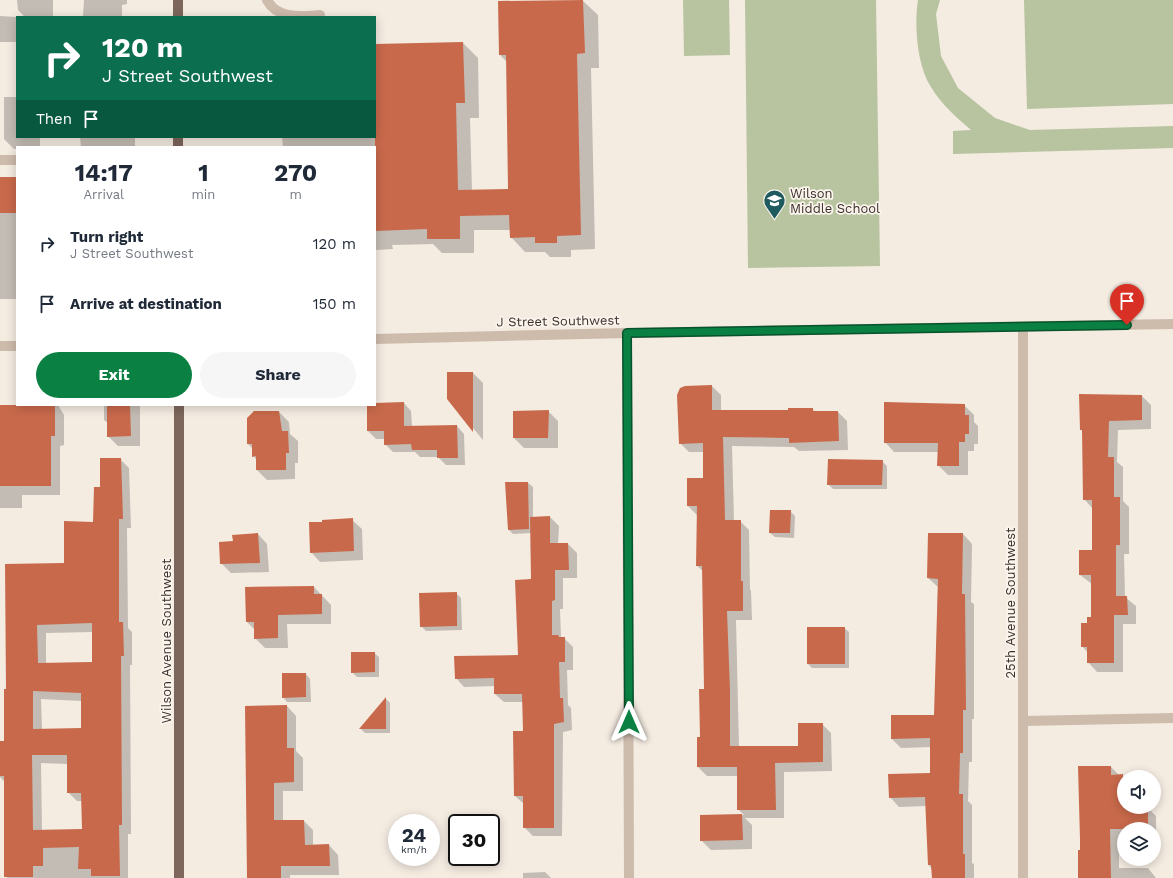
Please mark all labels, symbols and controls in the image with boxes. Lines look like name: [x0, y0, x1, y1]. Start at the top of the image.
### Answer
text: 120 m: [102, 31, 183, 64]
icon: right: [36, 32, 88, 84]
text: J Street Southwest: [102, 65, 273, 86]
icon: arrive: [80, 108, 102, 130]
text: Then: [36, 110, 72, 128]
text: 14:17: [75, 159, 133, 187]
text: 1: [198, 159, 209, 187]
text: 270: [274, 159, 317, 187]
place label: Wilson Middle School: [790, 186, 880, 216]
text: Arrival: [83, 187, 124, 202]
text: min: [191, 187, 215, 202]
text: m: [289, 187, 302, 202]
school or university icon: Wilson Middle School: [761, 187, 787, 220]
text: Turn right: [70, 228, 143, 246]
icon: right: [36, 233, 58, 255]
text: 120 m: [313, 235, 356, 253]
text: J Street Southwest: [70, 246, 193, 261]
pin: [1110, 284, 1144, 325]
icon: arrive: [1116, 290, 1138, 312]
icon: arrive: [36, 293, 58, 315]
text: Arrive at destination: [70, 295, 222, 313]
text: 150 m: [313, 295, 356, 313]
street label: J Street Southwest: [496, 312, 620, 330]
button: Exit: [36, 352, 192, 398]
button: Share: [200, 352, 356, 398]
street label: 25th Avenue Southwest: [1003, 527, 1018, 678]
street label: Wilson Avenue Southwest: [159, 558, 174, 723]
position arrow: [608, 701, 650, 743]
map controls: [1117, 770, 1161, 866]
button: sound: [1117, 770, 1161, 814]
speed limit sign: 30: [448, 814, 500, 866]
button: layers: [1117, 822, 1161, 866]
text: 24: [402, 823, 426, 847]
text: km/h: [401, 844, 427, 855]

